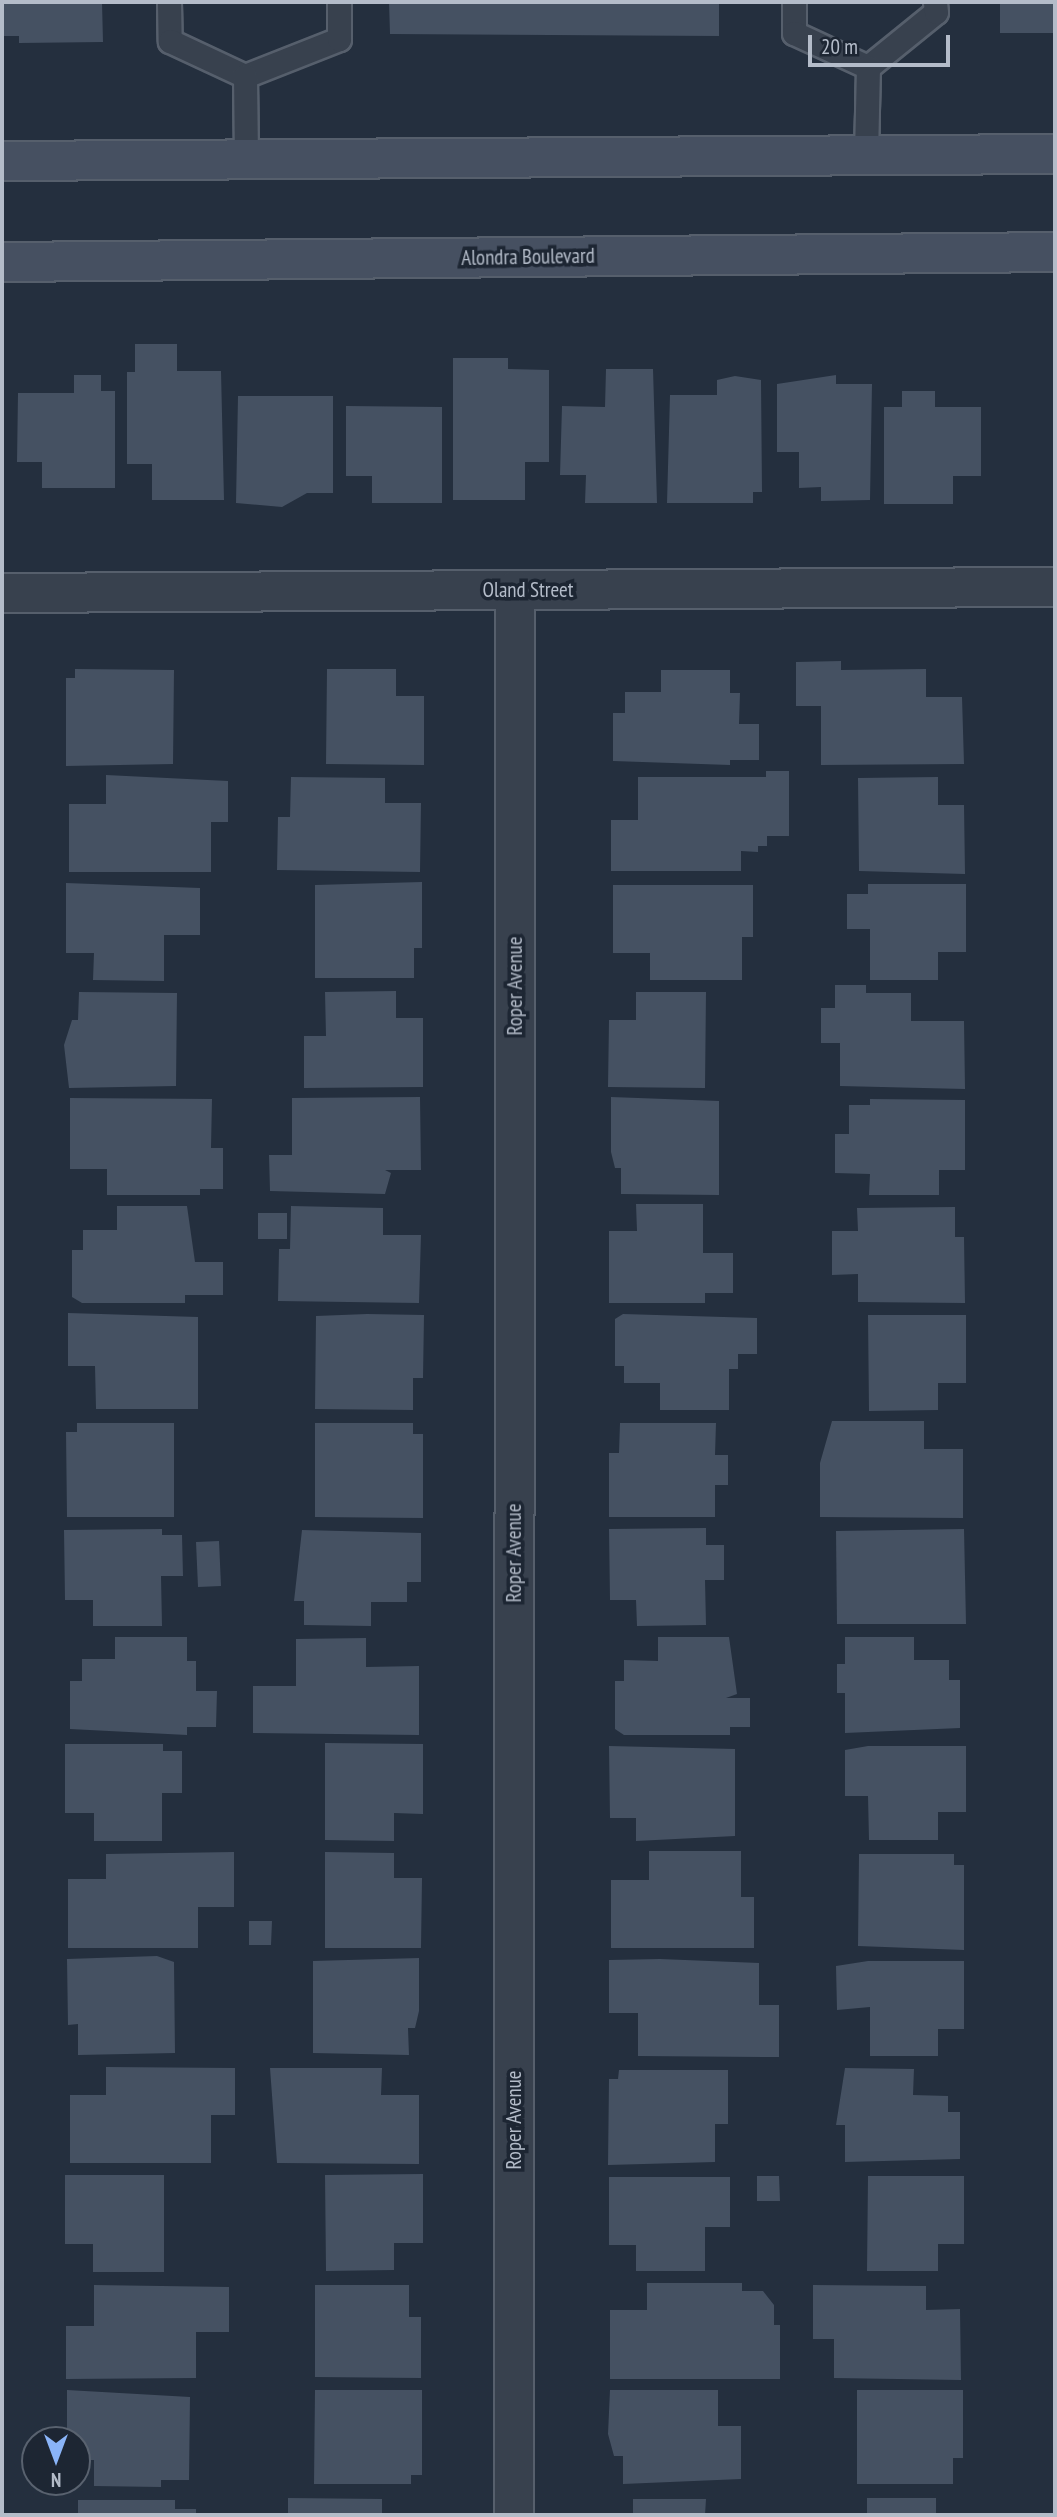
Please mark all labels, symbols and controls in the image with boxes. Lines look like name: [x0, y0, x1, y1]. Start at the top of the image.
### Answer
scale bar: [812, 21, 954, 65]
text: 20 m: [821, 33, 858, 60]
street label: Alondra Boulevard: [461, 243, 595, 271]
street label: Oland Street: [482, 577, 574, 603]
street label: Roper Avenue: [502, 936, 528, 1036]
street label: Roper Avenue: [501, 1503, 527, 1603]
street label: Roper Avenue: [501, 2070, 527, 2170]
north arrow: [21, 2426, 91, 2496]
text: N: [51, 2468, 61, 2492]

